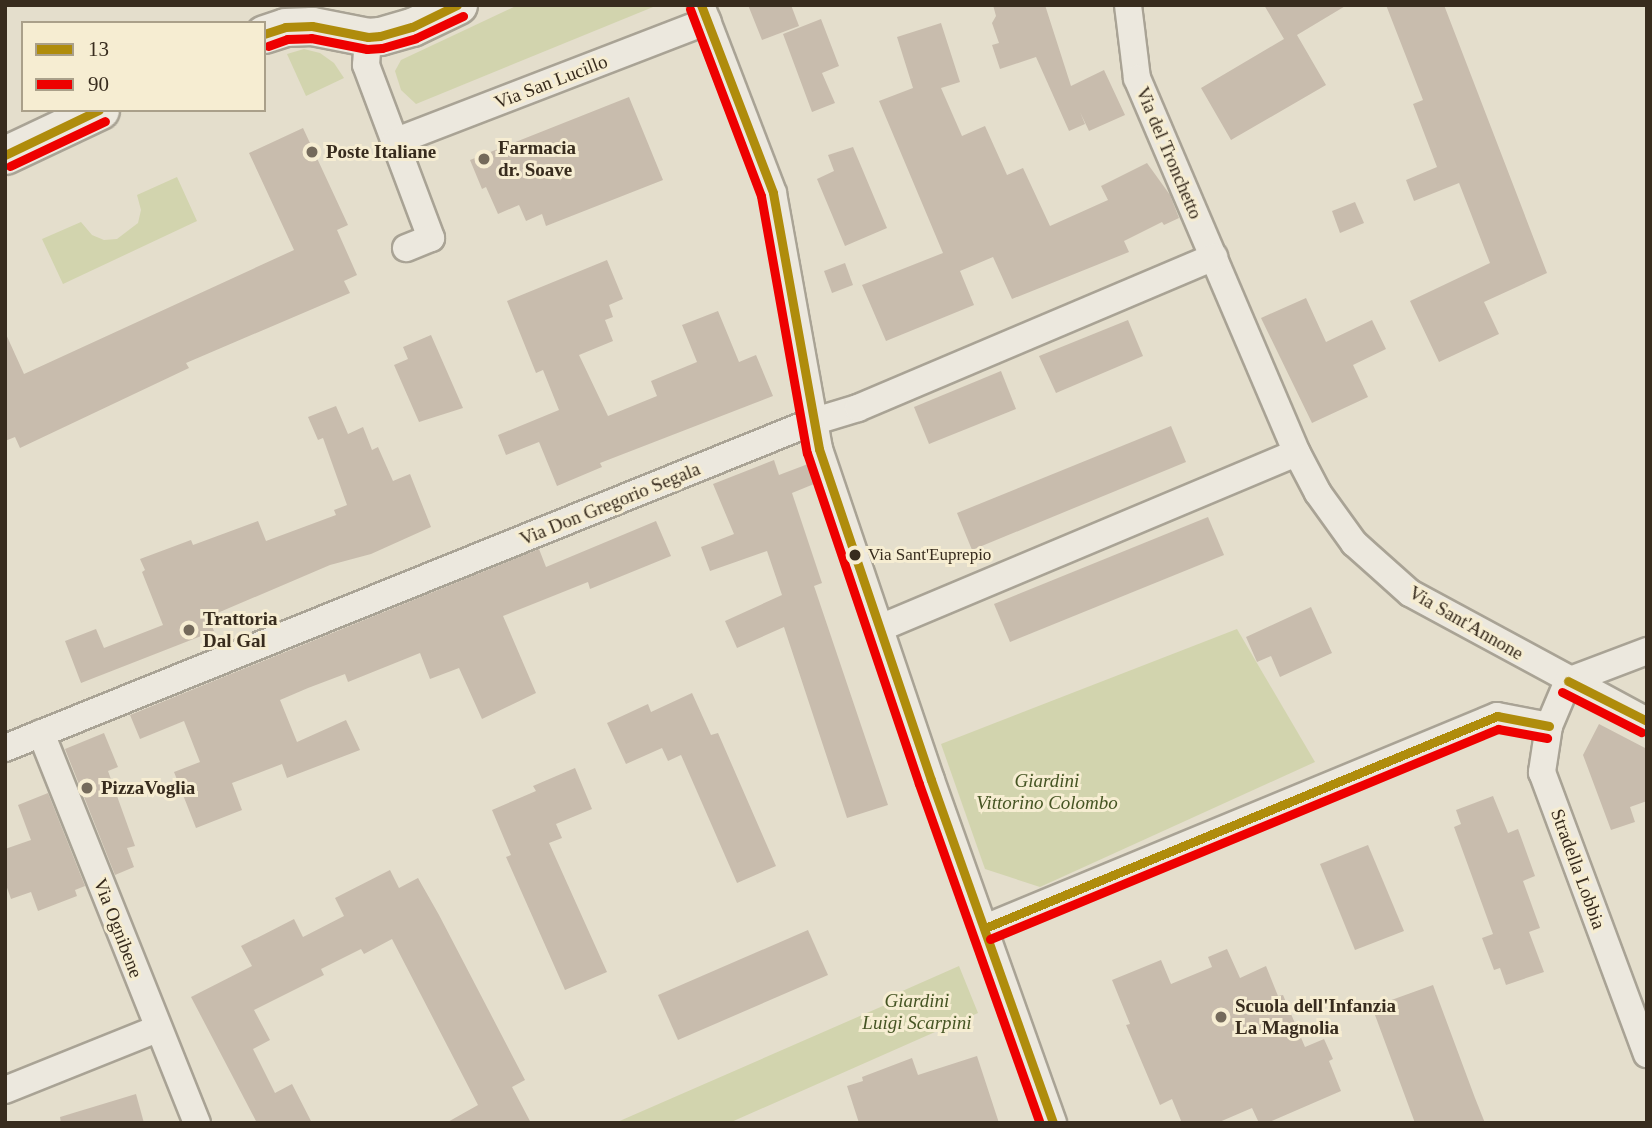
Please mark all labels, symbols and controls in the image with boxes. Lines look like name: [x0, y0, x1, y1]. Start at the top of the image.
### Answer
legend: [21, 21, 266, 112]
text: 13: [88, 37, 109, 61]
street label: Via San Lucillo: [491, 50, 611, 114]
text: 90: [88, 72, 109, 96]
street label: Via del Tronchetto: [1131, 83, 1207, 223]
place label: Farmacia dr. Soave: [498, 137, 576, 181]
place label: Poste Italiane: [326, 141, 436, 163]
marker: Poste Italiane: [304, 144, 320, 160]
marker: Farmacia dr. Soave: [476, 151, 492, 167]
street label: Via Don Gregorio Segala: [516, 457, 704, 551]
place label: Via Sant'Euprepio: [868, 545, 991, 565]
marker: Via Sant'Euprepio: [848, 548, 862, 562]
street label: Via Sant'Annone: [1405, 581, 1527, 665]
place label: Trattoria Dal Gal: [203, 608, 278, 652]
marker: Trattoria Dal Gal: [181, 622, 197, 638]
park label: Giardini Vittorino Colombo: [976, 770, 1118, 814]
place label: PizzaVoglia: [101, 777, 195, 799]
marker: PizzaVoglia: [79, 780, 95, 796]
street label: Stradella Lobbia: [1546, 806, 1610, 932]
street label: Via Ognibene: [89, 875, 147, 981]
park label: Giardini Luigi Scarpini: [862, 990, 972, 1034]
place label: Scuola dell'Infanzia La Magnolia: [1235, 995, 1396, 1039]
marker: Scuola dell'Infanzia La Magnolia: [1213, 1009, 1229, 1025]

